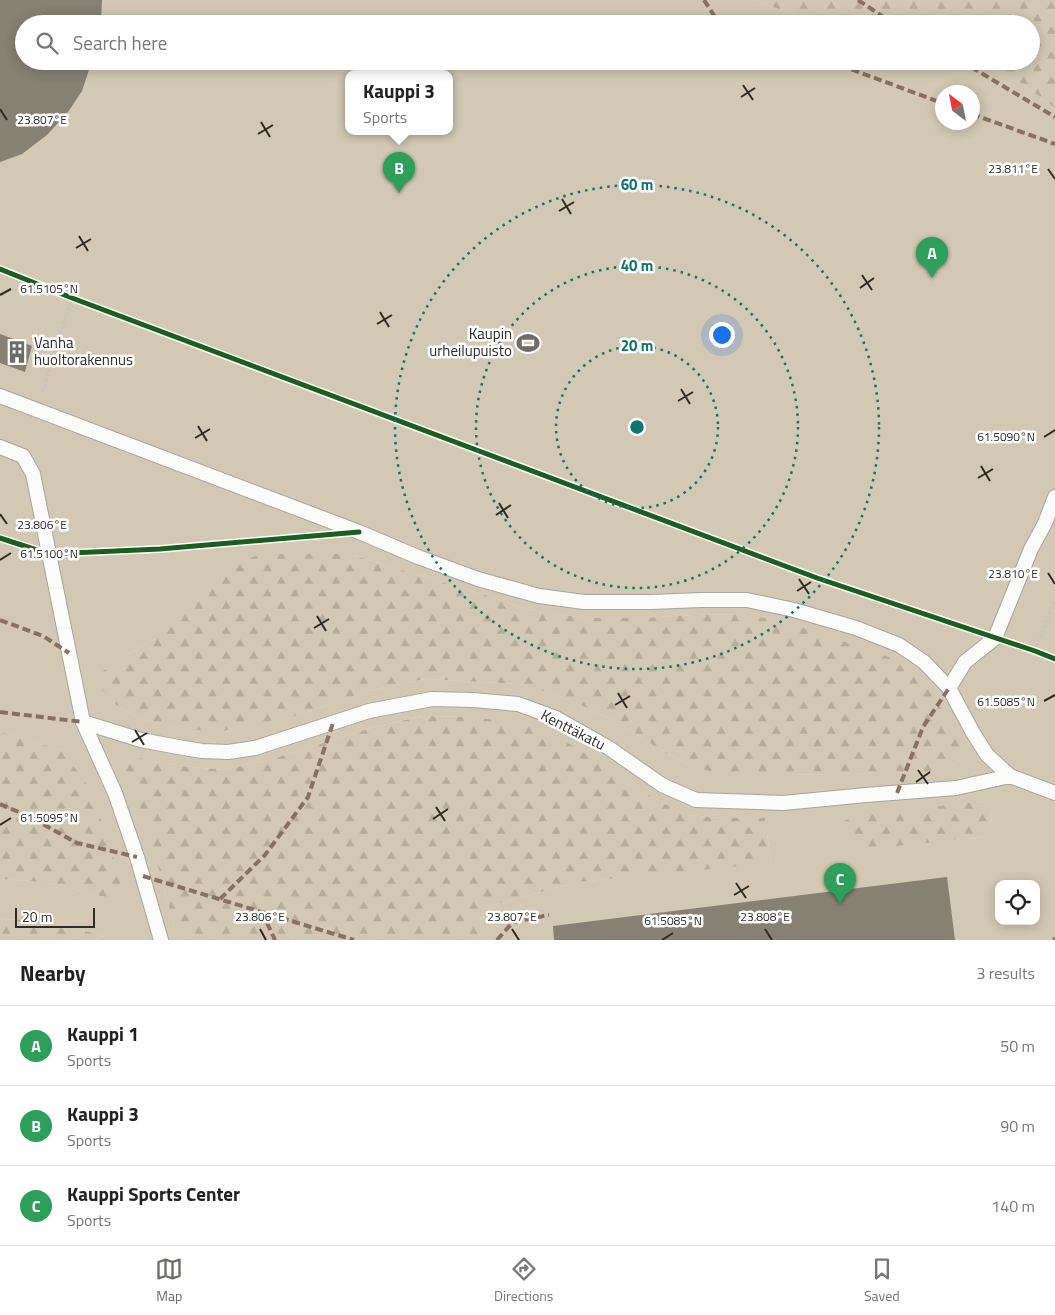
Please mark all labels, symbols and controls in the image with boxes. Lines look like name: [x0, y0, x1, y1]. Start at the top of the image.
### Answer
search box: [15, 15, 1040, 70]
text: Search here: [73, 28, 167, 57]
icon: search: [33, 29, 61, 57]
popup: [345, 70, 453, 135]
text: Kauppi 3: [363, 76, 435, 105]
north arrow: [935, 85, 980, 130]
text: Sports: [363, 105, 407, 129]
text: 23.807°E: [17, 110, 67, 129]
pin: B: [383, 152, 415, 193]
text: 23.811°E: [988, 159, 1038, 178]
text: 60 m: [621, 173, 653, 196]
pin: A: [916, 237, 948, 278]
text: 40 m: [621, 254, 653, 277]
text: 61.5105°N: [20, 279, 78, 298]
place label: Kaupin urheilupuisto: [429, 322, 512, 362]
your location: [709, 322, 735, 348]
sports icon: Kaupin urheilupuisto: [515, 330, 541, 356]
place label: Vanha huoltorakennus: [34, 331, 133, 371]
text: 20 m: [621, 334, 653, 357]
building icon: Vanha huoltorakennus: [4, 339, 30, 365]
centre of rings: [628, 418, 646, 436]
text: 61.5090°N: [977, 427, 1035, 446]
text: 23.806°E: [17, 515, 67, 534]
text: 61.5100°N: [20, 544, 78, 563]
text: 23.810°E: [988, 564, 1038, 583]
text: 61.5085°N: [977, 692, 1035, 711]
street label: Kenttäkatu: [537, 703, 610, 756]
text: 61.5095°N: [20, 808, 78, 827]
pin: C: [824, 863, 856, 904]
map controls: [995, 880, 1040, 925]
button: locate: [995, 880, 1040, 925]
scale bar: [15, 905, 95, 928]
text: 20 m: [22, 906, 52, 927]
text: 23.806°E: [235, 907, 285, 926]
text: 23.807°E: [487, 907, 537, 926]
text: 23.808°E: [740, 907, 790, 926]
text: 61.5085°N: [644, 911, 702, 930]
text: Nearby: [20, 957, 85, 989]
text: 3 results: [976, 961, 1035, 985]
text: Kauppi 1: [67, 1019, 139, 1048]
text: A: [31, 1034, 41, 1058]
text: 50 m: [1000, 1034, 1035, 1058]
text: Sports: [67, 1048, 111, 1072]
text: Kauppi 3: [67, 1099, 139, 1128]
text: B: [31, 1114, 41, 1138]
text: 90 m: [1000, 1114, 1035, 1138]
text: Sports: [67, 1128, 111, 1152]
text: Kauppi Sports Center: [67, 1179, 240, 1208]
text: C: [32, 1194, 40, 1218]
text: 140 m: [991, 1194, 1035, 1218]
text: Sports: [67, 1208, 111, 1232]
tab: Map: [155, 1255, 183, 1306]
tab: Directions: [494, 1255, 553, 1306]
tab: Saved: [864, 1255, 900, 1306]

